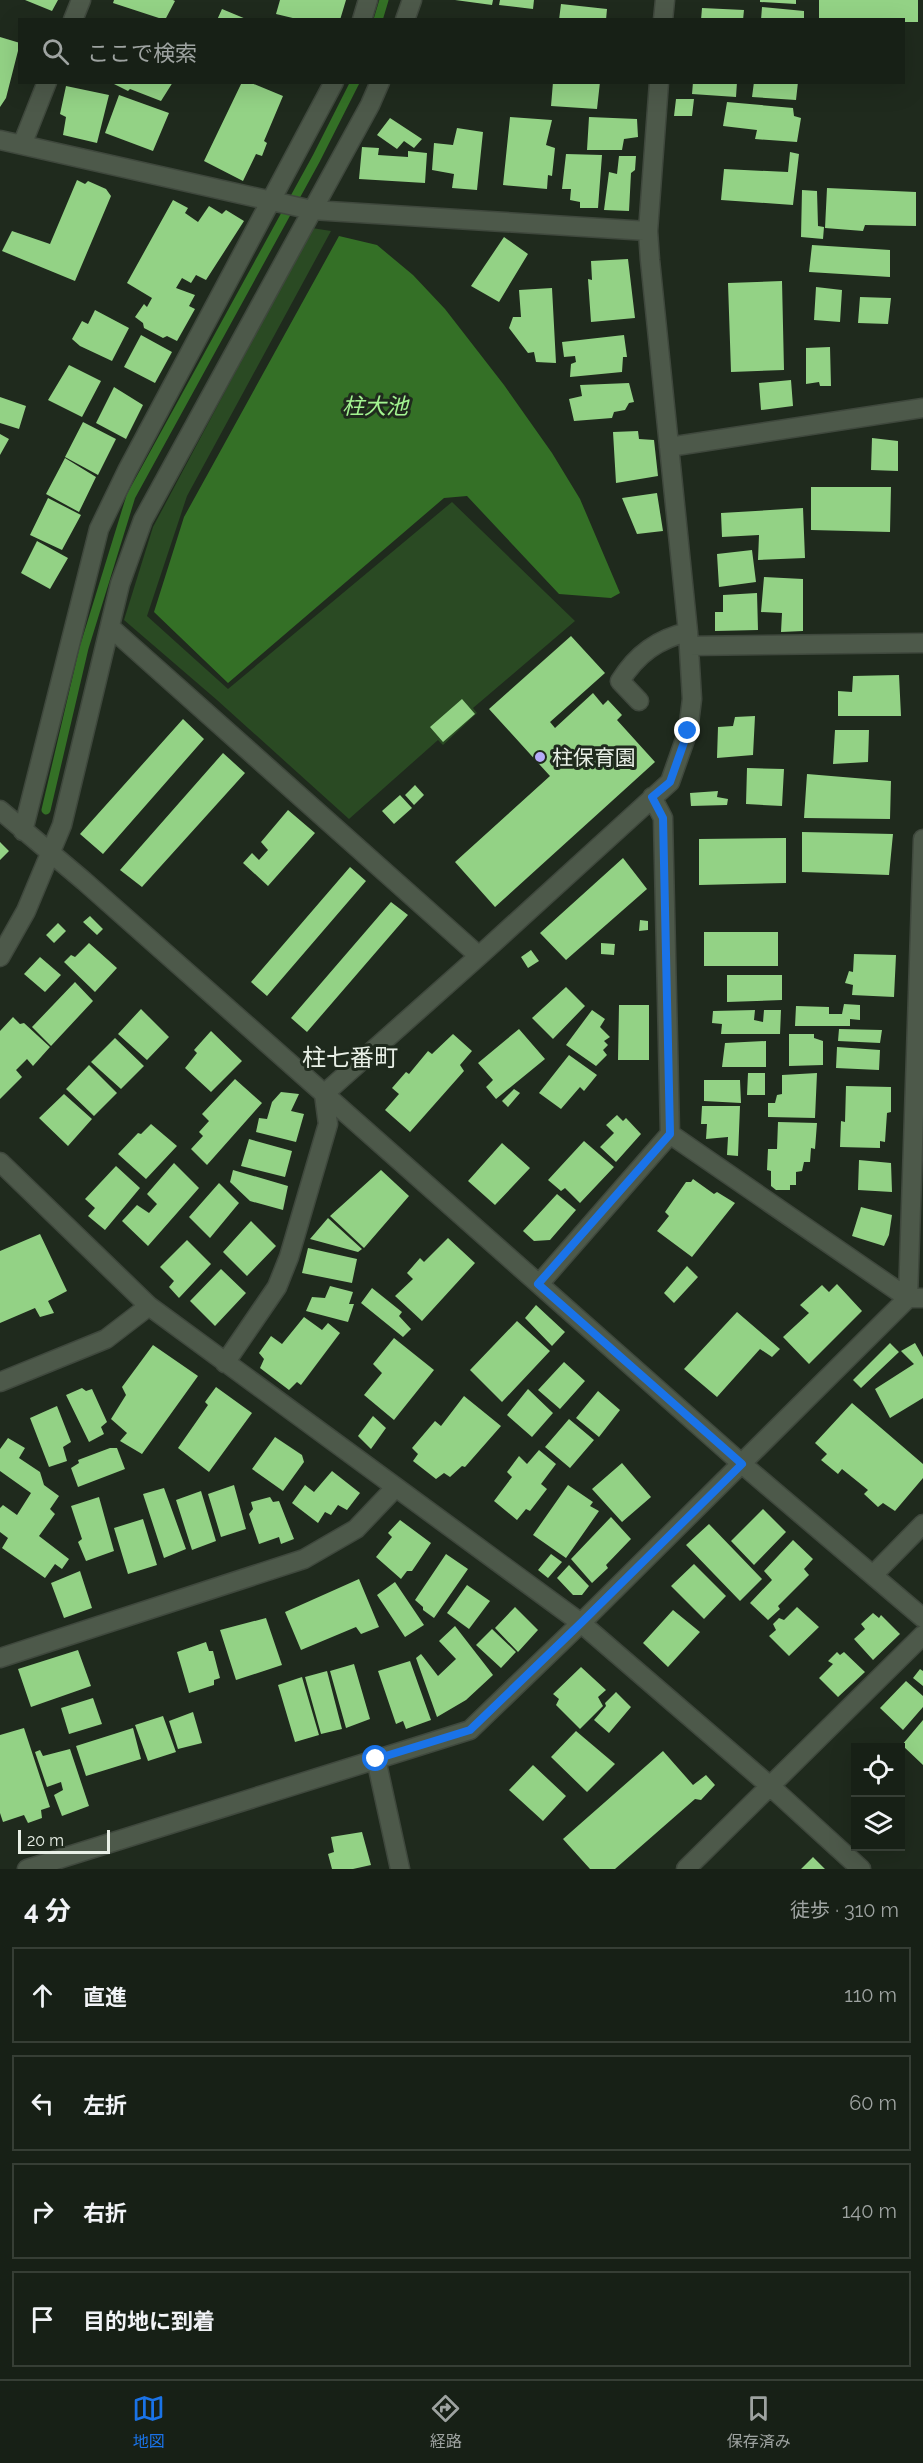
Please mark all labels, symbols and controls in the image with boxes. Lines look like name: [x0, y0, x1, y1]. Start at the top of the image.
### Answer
search box: [18, 18, 905, 84]
icon: search: [39, 35, 72, 68]
text: ここで検索: [87, 40, 197, 66]
water label: 柱大池: [342, 393, 410, 419]
route end: [674, 717, 700, 743]
place label: 柱保育園: [552, 745, 636, 770]
marker: 柱保育園: [533, 750, 547, 764]
district label: 柱七番町: [302, 1043, 398, 1072]
map controls: [851, 1743, 905, 1851]
button: locate: [851, 1743, 905, 1797]
route start: [362, 1745, 388, 1771]
button: layers: [851, 1797, 905, 1851]
scale bar: [18, 1827, 110, 1854]
text: 20 m: [27, 1831, 64, 1850]
text: 4 分: [24, 1896, 71, 1926]
text: 徒歩 · 310 m: [790, 1898, 899, 1922]
icon: ahead: [26, 1979, 59, 2012]
text: 110 m: [844, 1983, 897, 2007]
text: 直進: [83, 1984, 127, 2010]
icon: left: [26, 2087, 59, 2120]
text: 60 m: [849, 2091, 897, 2115]
text: 左折: [83, 2092, 127, 2118]
icon: right: [26, 2195, 59, 2228]
text: 140 m: [842, 2199, 897, 2223]
text: 右折: [83, 2200, 127, 2226]
icon: arrive: [26, 2303, 59, 2336]
text: 目的地に到着: [83, 2308, 215, 2334]
tab: 地図: [132, 2392, 165, 2452]
tab: 経路: [429, 2392, 462, 2452]
tab: 保存済み: [727, 2392, 791, 2452]

